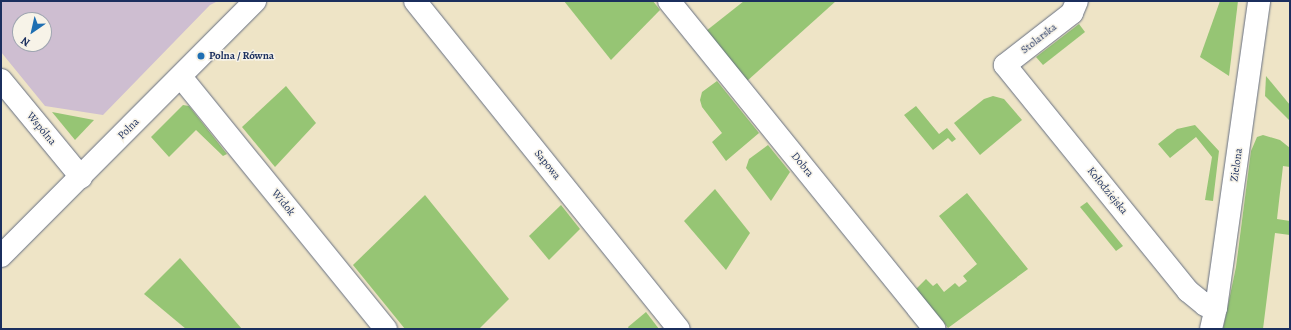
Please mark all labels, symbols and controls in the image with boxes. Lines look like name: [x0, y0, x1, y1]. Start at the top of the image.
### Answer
north arrow: [12, 12, 52, 52]
street label: Stolarska: [1018, 21, 1060, 57]
text: N: [18, 33, 33, 50]
place label: Polna / Równa: [209, 49, 274, 63]
marker: Polna / Równa: [196, 51, 206, 61]
street label: Wspólna: [23, 110, 59, 148]
street label: Polna: [116, 116, 142, 142]
street label: Sapowa: [531, 147, 563, 183]
street label: Zielona: [1228, 147, 1246, 183]
street label: Dobra: [788, 150, 816, 180]
street label: Kołodziejska: [1084, 165, 1130, 217]
street label: Widok: [269, 187, 297, 219]

